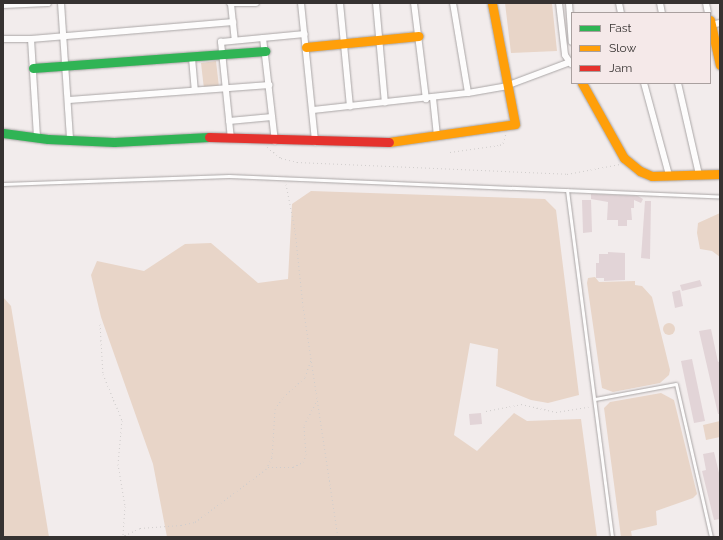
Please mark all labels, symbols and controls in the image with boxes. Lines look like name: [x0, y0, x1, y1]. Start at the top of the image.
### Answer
legend: [571, 12, 711, 84]
text: Fast: [609, 21, 632, 35]
text: Slow: [609, 41, 636, 55]
text: Jam: [609, 61, 632, 75]

